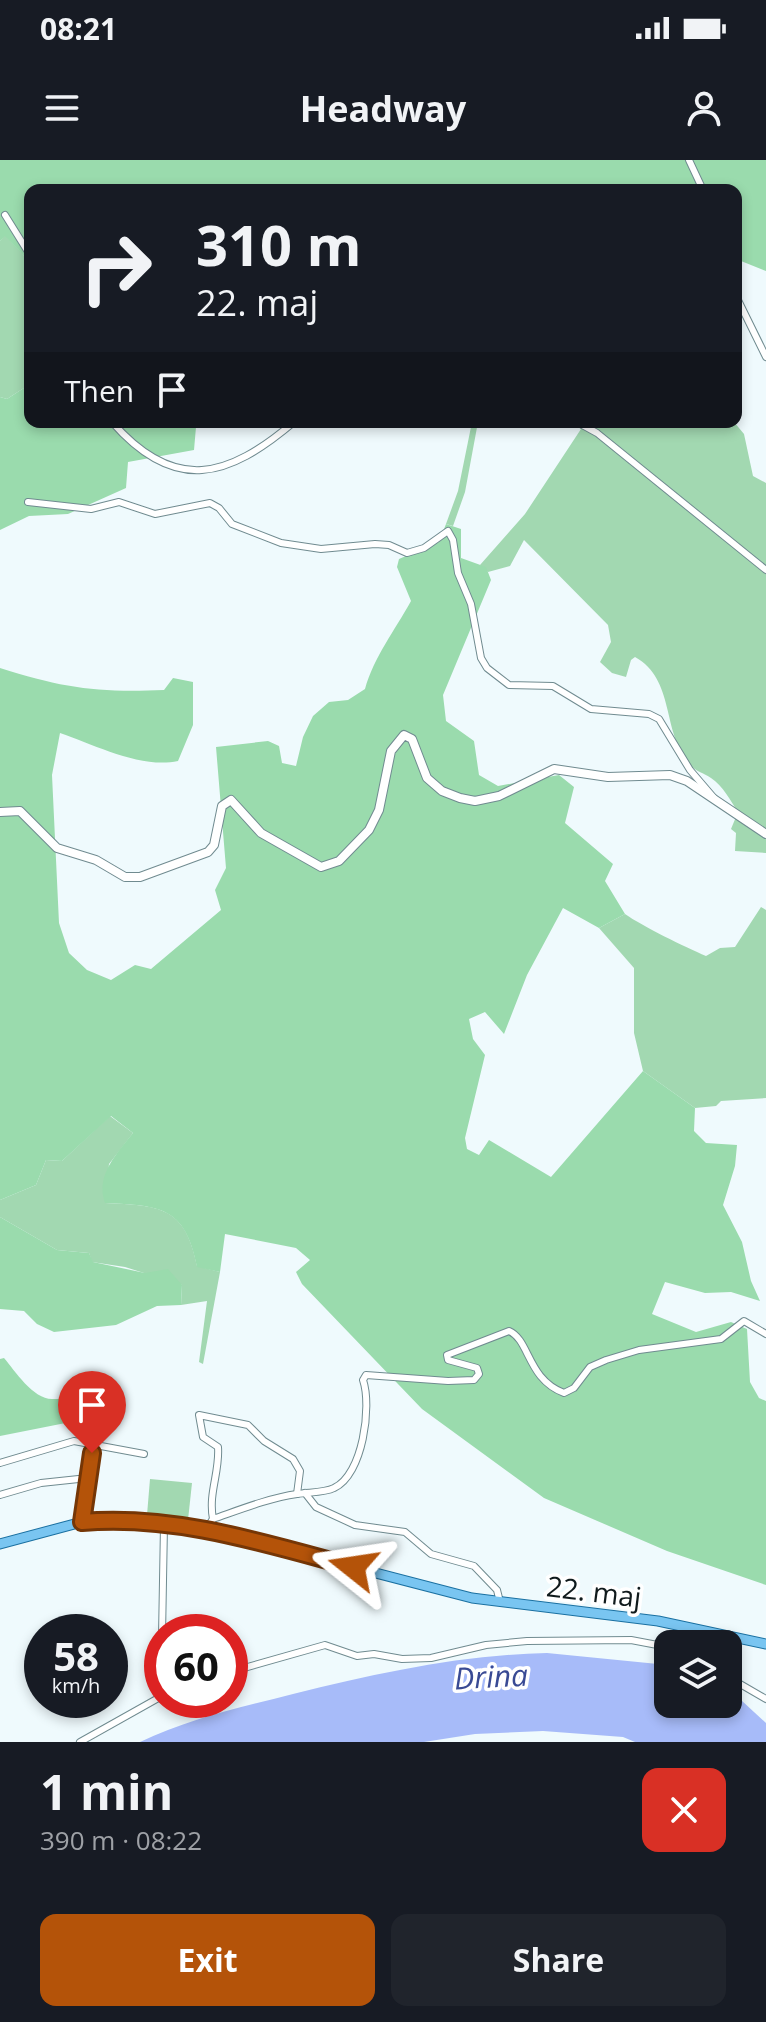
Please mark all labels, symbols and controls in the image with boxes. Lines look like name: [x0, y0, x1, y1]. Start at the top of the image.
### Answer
text: 08:21: [40, 8, 117, 49]
text: Headway: [300, 84, 466, 133]
icon: menu: [40, 86, 84, 130]
icon: person: [682, 86, 726, 130]
text: 310 m: [196, 206, 362, 282]
icon: right: [64, 216, 168, 320]
text: 22. maj: [196, 278, 318, 327]
icon: arrive: [150, 368, 194, 412]
text: Then: [64, 370, 134, 411]
pin: [58, 1371, 126, 1453]
icon: arrive: [70, 1383, 114, 1427]
position arrow: [311, 1525, 395, 1609]
street label: 22. maj: [544, 1566, 644, 1616]
speed limit sign: 60: [144, 1614, 248, 1718]
text: 58: [53, 1628, 99, 1683]
map controls: [654, 1630, 742, 1718]
button: layers: [654, 1630, 742, 1718]
water label: Drina: [453, 1654, 529, 1698]
text: km/h: [52, 1672, 100, 1699]
text: 1 min: [40, 1759, 173, 1824]
button: close: [642, 1768, 726, 1852]
text: 390 m · 08:22: [40, 1822, 202, 1858]
button: Exit: [40, 1914, 375, 2006]
button: Share: [391, 1914, 726, 2006]

